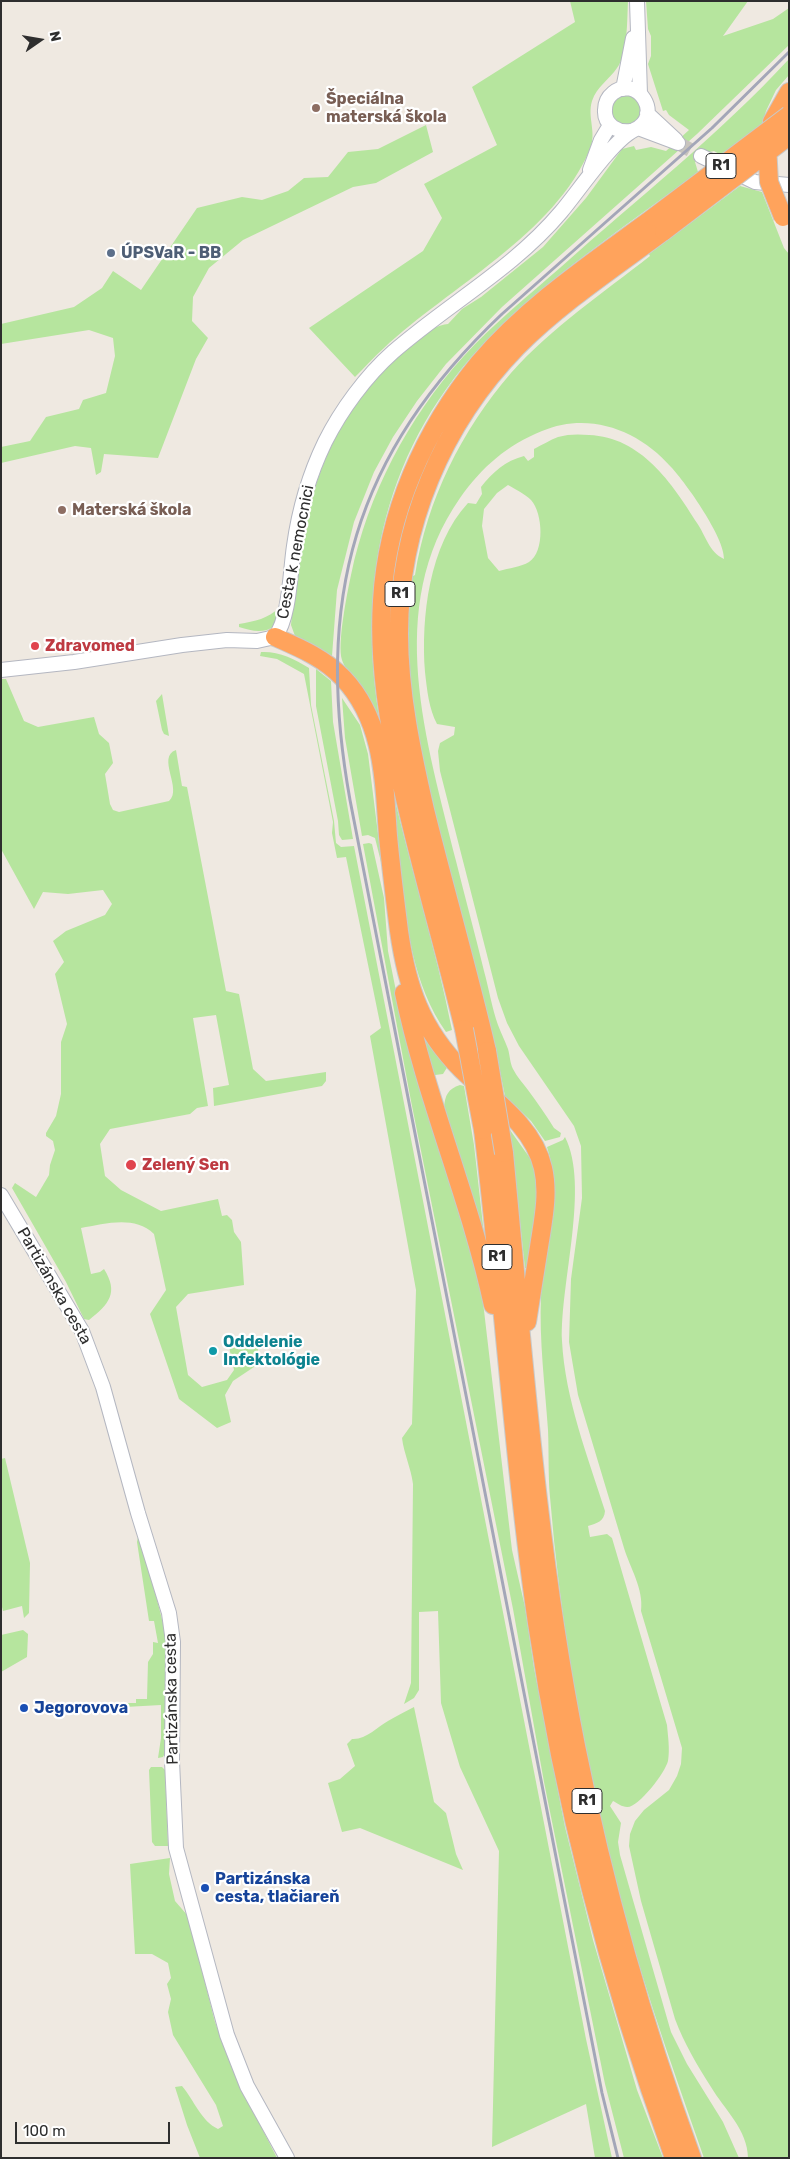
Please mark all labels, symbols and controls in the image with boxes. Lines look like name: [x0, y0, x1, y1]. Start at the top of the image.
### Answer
north arrow: [15, 15, 65, 65]
text: N: [46, 30, 65, 43]
place label: Špeciálna materská škola: [326, 89, 447, 127]
marker: Špeciálna materská škola: [310, 102, 322, 114]
road number: R1: [706, 154, 736, 178]
place label: ÚPSVaR - BB: [121, 243, 221, 263]
marker: ÚPSVaR - BB: [105, 247, 117, 259]
street label: Cesta k nemocnici: [274, 483, 318, 621]
place label: Materská škola: [72, 500, 191, 520]
marker: Materská škola: [56, 504, 68, 516]
road number: R1: [385, 582, 415, 606]
place label: Zdravomed: [45, 636, 135, 656]
marker: Zdravomed: [29, 640, 41, 652]
place label: Zelený Sen: [142, 1155, 229, 1175]
marker: Zelený Sen: [124, 1158, 138, 1172]
street label: Partizánska cesta: [13, 1224, 95, 1348]
road number: R1: [482, 1244, 512, 1270]
place label: Oddelenie Infektológie: [223, 1332, 320, 1370]
marker: Oddelenie Infektológie: [207, 1345, 219, 1357]
street label: Partizánska cesta: [161, 1633, 183, 1765]
place label: Jegorovova: [34, 1698, 128, 1718]
marker: Jegorovova: [18, 1702, 30, 1714]
road number: R1: [572, 1788, 602, 1814]
place label: Partizánska cesta, tlačiareň: [215, 1869, 339, 1907]
marker: Partizánska cesta, tlačiareň: [199, 1882, 211, 1894]
scale bar: [18, 2112, 172, 2144]
text: 100 m: [23, 2122, 65, 2140]

